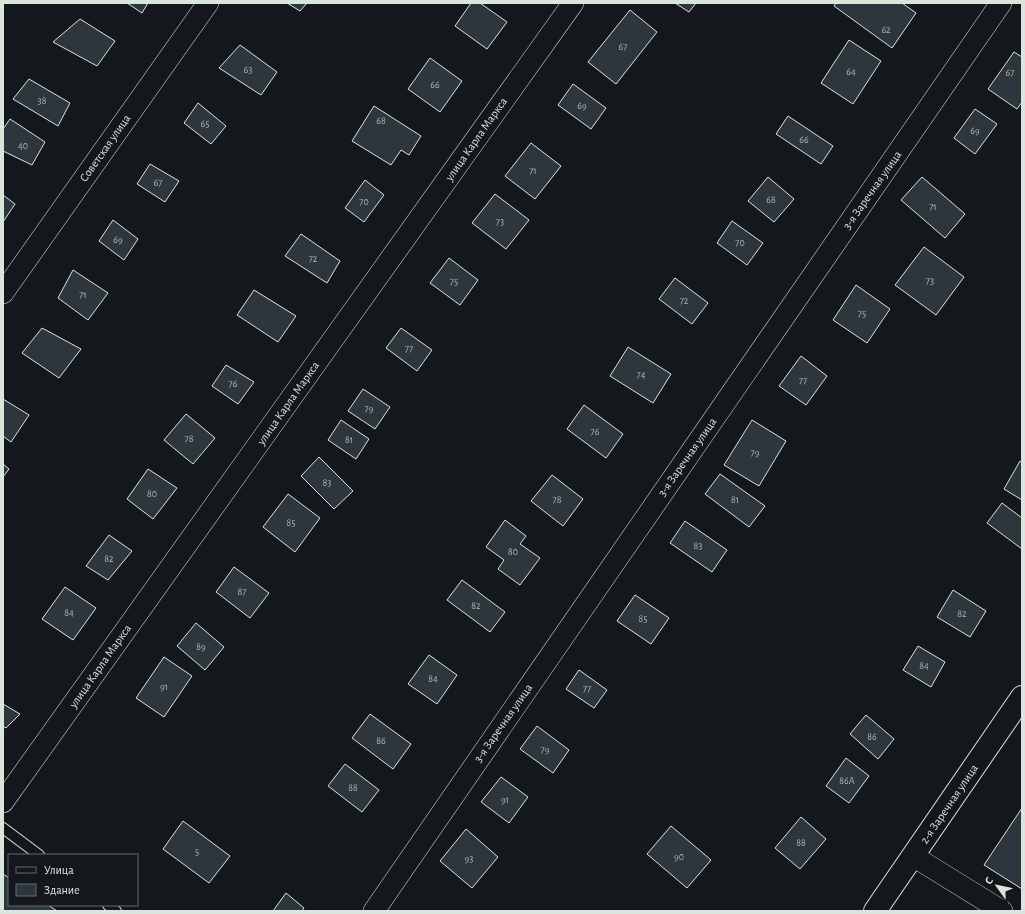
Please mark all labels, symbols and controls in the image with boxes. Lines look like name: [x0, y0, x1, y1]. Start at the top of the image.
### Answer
house number: 62: [881, 25, 891, 35]
house number: 67: [619, 42, 627, 52]
house number: 63: [244, 65, 252, 75]
house number: 64: [846, 67, 856, 77]
house number: 67: [1006, 68, 1014, 78]
house number: 66: [430, 80, 440, 90]
street label: улица Карла Маркса: [442, 95, 510, 184]
house number: 38: [38, 96, 47, 106]
house number: 69: [577, 101, 587, 111]
street label: Советская улица: [77, 112, 134, 184]
house number: 68: [376, 116, 386, 126]
house number: 65: [201, 119, 209, 129]
house number: 69: [970, 126, 980, 136]
house number: 66: [799, 135, 809, 145]
house number: 40: [18, 141, 28, 151]
street label: 3-я Заречная улица: [841, 148, 905, 232]
house number: 71: [529, 166, 537, 176]
house number: 67: [154, 178, 162, 188]
house number: 68: [766, 195, 776, 205]
house number: 70: [359, 197, 369, 207]
house number: 71: [929, 202, 937, 212]
house number: 73: [496, 217, 504, 227]
house number: 69: [113, 235, 123, 245]
house number: 70: [735, 238, 745, 248]
house number: 72: [309, 254, 318, 264]
house number: 73: [926, 276, 934, 286]
house number: 75: [450, 277, 458, 287]
house number: 71: [79, 290, 87, 300]
house number: 72: [680, 296, 689, 306]
house number: 75: [858, 309, 866, 319]
house number: 77: [405, 344, 413, 354]
street label: улица Карла Маркса: [254, 359, 322, 448]
house number: 74: [637, 370, 646, 380]
house number: 77: [799, 376, 807, 386]
house number: 76: [229, 379, 238, 389]
house number: 79: [365, 404, 374, 414]
street label: 3-я Заречная улица: [656, 415, 720, 499]
house number: 76: [591, 427, 600, 437]
house number: 78: [185, 434, 194, 444]
house number: 81: [345, 435, 353, 445]
house number: 79: [751, 448, 760, 458]
house number: 83: [323, 478, 331, 488]
house number: 80: [147, 489, 157, 499]
house number: 78: [553, 495, 562, 505]
house number: 81: [731, 495, 739, 505]
house number: 85: [287, 518, 295, 528]
house number: 83: [694, 541, 702, 551]
house number: 80: [508, 547, 518, 557]
house number: 82: [104, 554, 114, 564]
house number: 87: [238, 587, 246, 597]
house number: 82: [471, 601, 481, 611]
house number: 84: [64, 608, 74, 618]
house number: 82: [957, 609, 967, 619]
house number: 85: [639, 614, 647, 624]
street label: улица Карла Маркса: [66, 622, 134, 711]
house number: 89: [196, 642, 206, 652]
house number: 84: [919, 661, 929, 671]
house number: 84: [428, 674, 438, 684]
street label: 3-я Заречная улица: [472, 681, 536, 765]
house number: 91: [160, 682, 168, 692]
house number: 77: [583, 684, 591, 694]
house number: 86: [867, 732, 877, 742]
house number: 86: [376, 736, 386, 746]
house number: 79: [541, 745, 550, 755]
street label: 2-я Заречная улица: [918, 762, 981, 847]
house number: 86А: [839, 776, 855, 786]
house number: 88: [348, 783, 358, 793]
house number: 91: [501, 795, 509, 805]
house number: 88: [796, 838, 806, 848]
house number: 5: [195, 847, 199, 857]
house number: 90: [674, 852, 684, 862]
legend: [8, 854, 138, 906]
house number: 93: [465, 854, 473, 864]
text: Улица: [44, 864, 74, 876]
north arrow: [977, 866, 1017, 906]
text: С: [983, 875, 995, 886]
text: Здание: [44, 884, 80, 896]

